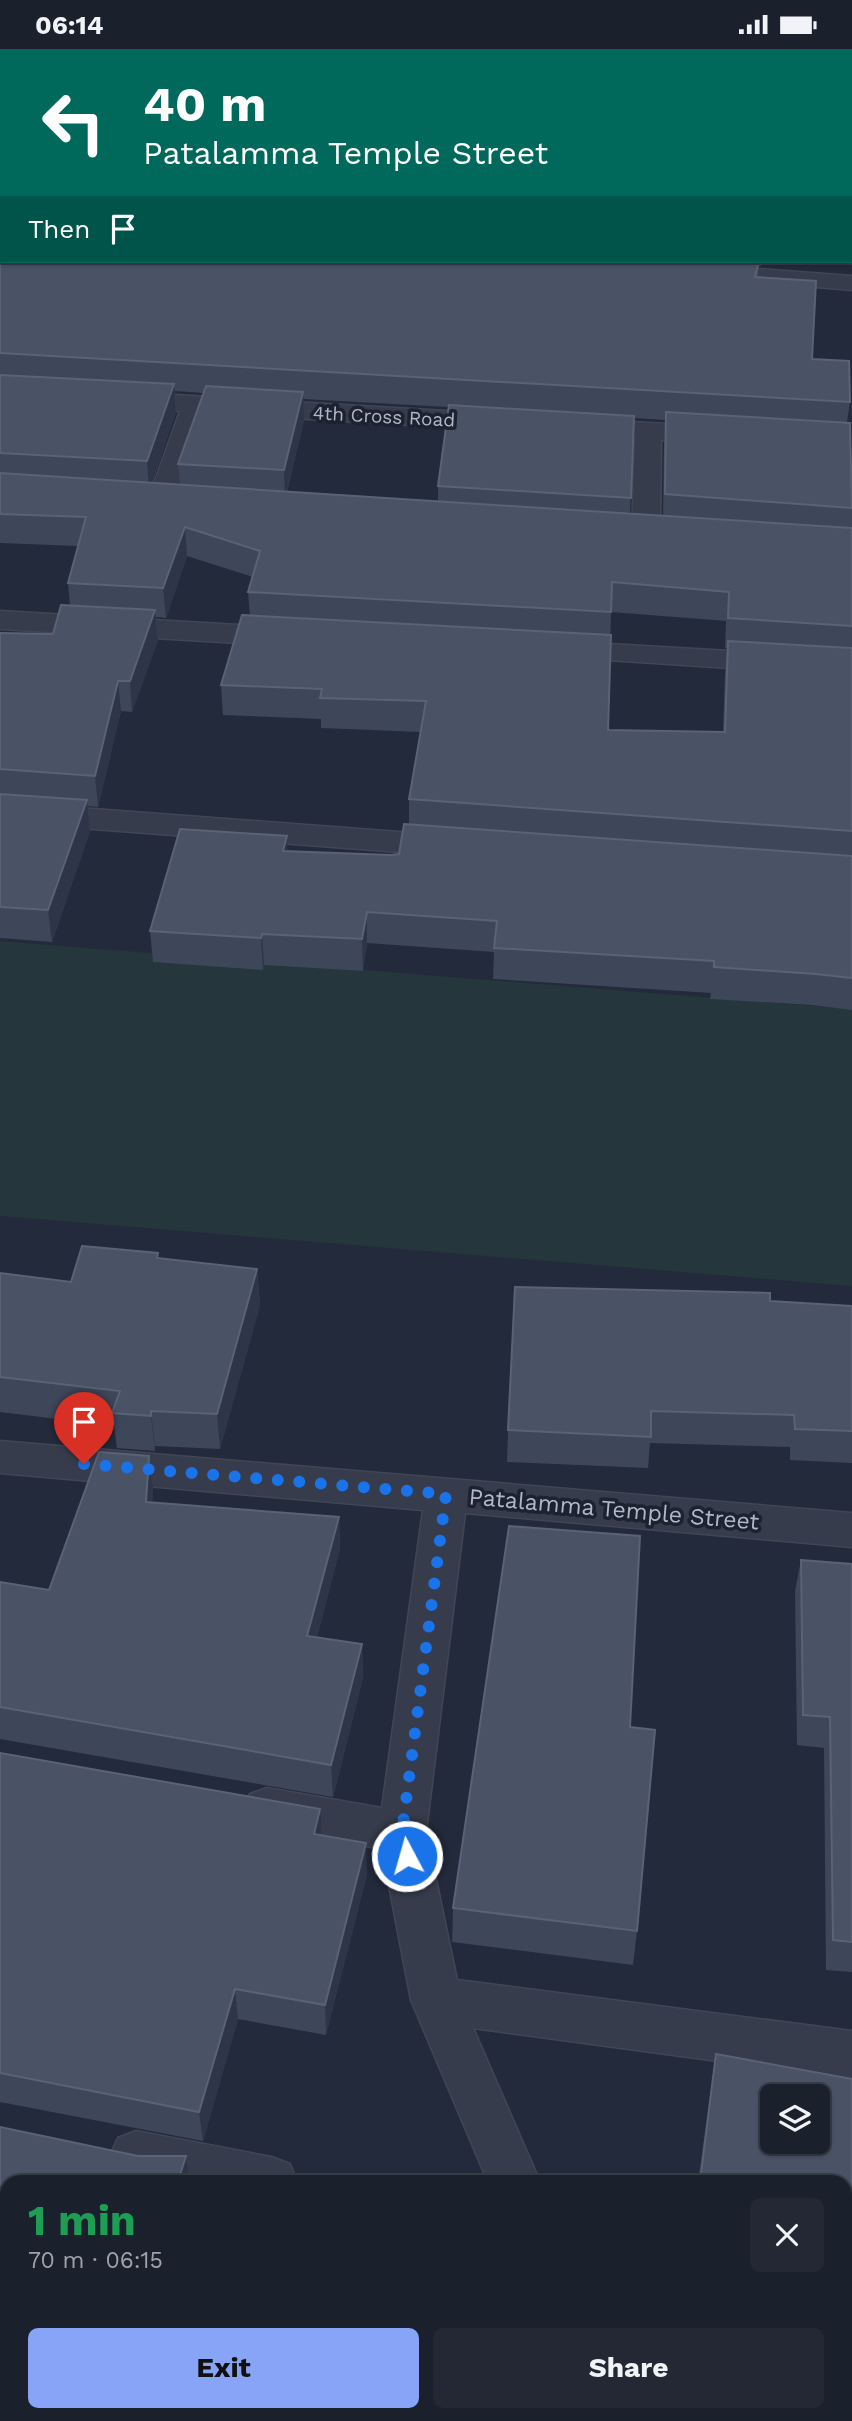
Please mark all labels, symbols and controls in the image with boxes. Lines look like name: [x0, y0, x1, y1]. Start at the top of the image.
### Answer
text: 06:14: [35, 10, 104, 40]
text: 40 m: [143, 75, 266, 133]
icon: left: [28, 77, 119, 168]
text: Patalamma Temple Street: [143, 134, 548, 172]
icon: arrive: [104, 210, 142, 248]
text: Then: [28, 214, 90, 244]
street label: 4th Cross Road: [312, 401, 456, 432]
pin: [54, 1392, 114, 1464]
icon: arrive: [65, 1403, 103, 1441]
street label: Patalamma Temple Street: [468, 1483, 761, 1536]
position arrow: [370, 1819, 444, 1893]
map controls: [760, 2084, 830, 2154]
button: layers: [760, 2084, 830, 2154]
text: 1 min: [28, 2196, 136, 2245]
button: close: [750, 2198, 824, 2272]
text: 70 m · 06:15: [28, 2247, 163, 2274]
button: Exit: [28, 2328, 419, 2408]
button: Share: [433, 2328, 824, 2408]

